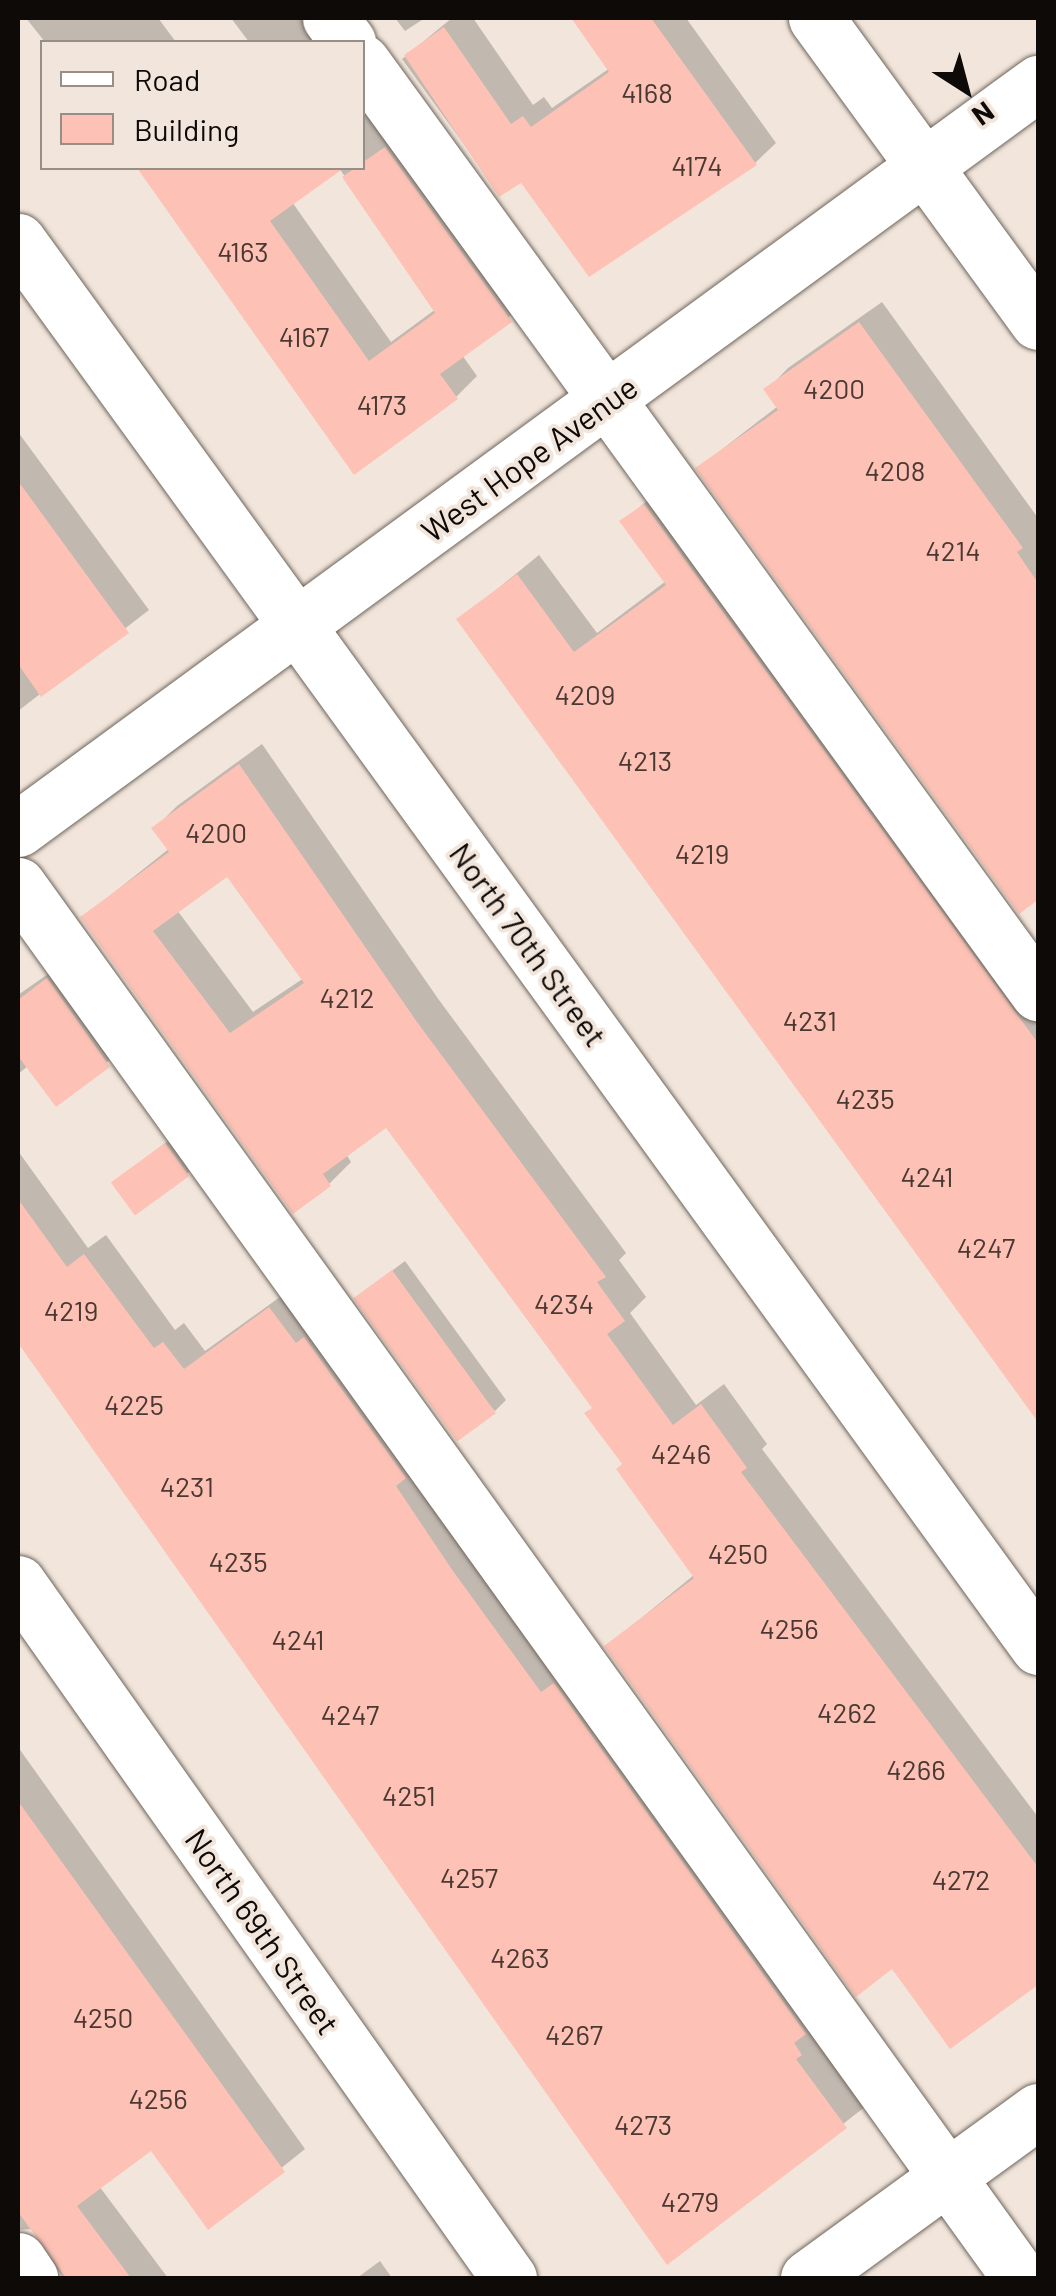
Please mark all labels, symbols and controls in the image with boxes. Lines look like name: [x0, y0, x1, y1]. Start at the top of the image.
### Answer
legend: [40, 40, 365, 170]
north arrow: [916, 40, 1016, 140]
text: Road: [134, 61, 200, 97]
house number: 4168: [621, 75, 673, 109]
text: N: [966, 95, 1001, 133]
text: Building: [134, 111, 239, 147]
house number: 4174: [671, 148, 723, 182]
house number: 4163: [217, 234, 269, 268]
house number: 4167: [279, 319, 329, 353]
street label: West Hope Avenue: [413, 367, 645, 549]
house number: 4200: [803, 371, 865, 405]
house number: 4173: [357, 387, 407, 421]
house number: 4208: [865, 453, 925, 487]
house number: 4214: [925, 533, 981, 567]
house number: 4209: [555, 677, 615, 711]
house number: 4213: [618, 743, 672, 777]
house number: 4200: [185, 815, 247, 849]
street label: North 70th Street: [442, 835, 616, 1053]
house number: 4219: [675, 836, 729, 870]
house number: 4212: [320, 980, 374, 1014]
house number: 4231: [783, 1003, 837, 1037]
house number: 4235: [835, 1081, 895, 1115]
house number: 4241: [900, 1159, 954, 1193]
house number: 4247: [957, 1230, 1015, 1264]
house number: 4234: [534, 1286, 594, 1320]
house number: 4219: [44, 1293, 98, 1327]
house number: 4225: [104, 1387, 164, 1421]
house number: 4246: [651, 1436, 711, 1470]
house number: 4231: [160, 1469, 214, 1503]
house number: 4250: [708, 1536, 768, 1570]
house number: 4235: [208, 1544, 268, 1578]
house number: 4256: [759, 1611, 819, 1645]
house number: 4241: [271, 1622, 325, 1656]
house number: 4262: [817, 1695, 877, 1729]
house number: 4247: [321, 1697, 379, 1731]
house number: 4266: [886, 1752, 946, 1786]
house number: 4251: [382, 1778, 436, 1812]
street label: North 69th Street: [178, 1821, 348, 2041]
house number: 4257: [440, 1860, 498, 1894]
house number: 4272: [932, 1862, 990, 1896]
house number: 4263: [490, 1940, 550, 1974]
house number: 4250: [73, 2000, 133, 2034]
house number: 4267: [545, 2017, 603, 2051]
house number: 4256: [128, 2081, 188, 2115]
house number: 4273: [614, 2107, 672, 2141]
house number: 4279: [661, 2184, 719, 2218]

